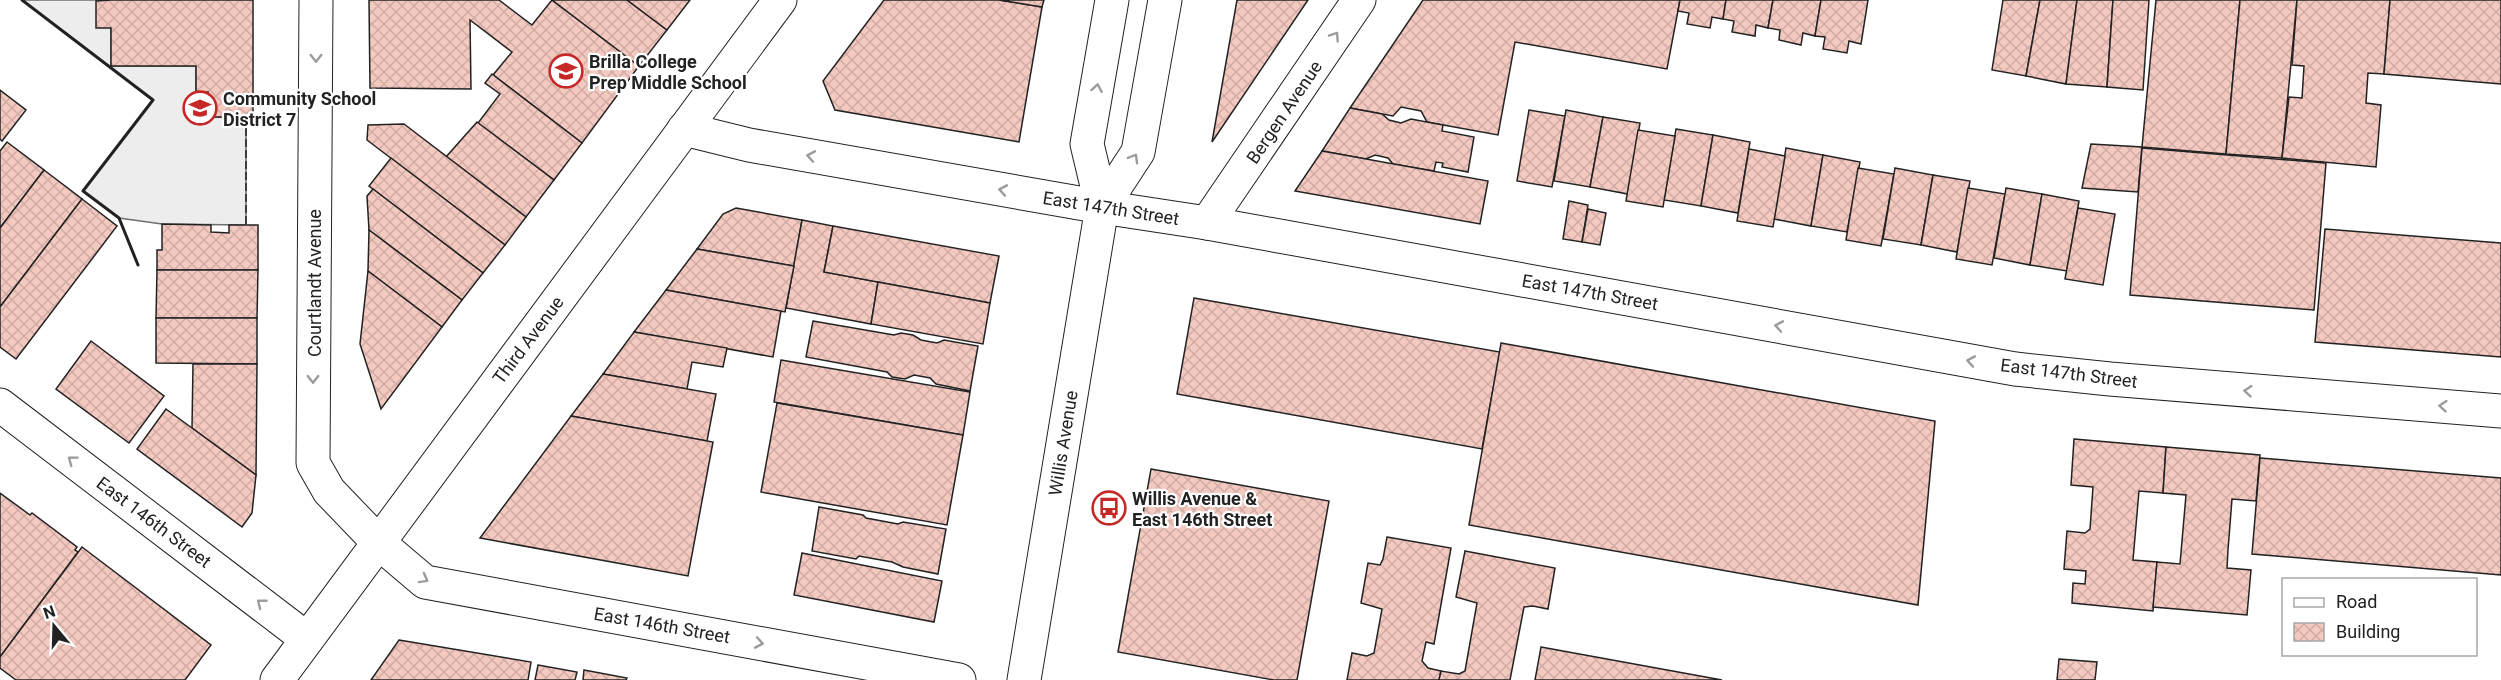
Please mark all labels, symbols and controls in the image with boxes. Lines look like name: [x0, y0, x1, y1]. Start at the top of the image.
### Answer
one-way arrow: [1328, 31, 1339, 42]
place label: Brilla College Prep Middle School: [589, 51, 747, 93]
school or university icon: Brilla College Prep Middle School: [548, 53, 584, 89]
one-way arrow: [310, 54, 322, 63]
street label: Bergen Avenue: [1242, 57, 1326, 167]
one-way arrow: [1090, 83, 1103, 93]
place label: Community School District 7: [223, 88, 376, 130]
school or university icon: Community School District 7: [182, 90, 218, 126]
one-way arrow: [806, 151, 816, 163]
one-way arrow: [1127, 154, 1138, 164]
one-way arrow: [998, 184, 1008, 197]
street label: East 147th Street: [1041, 187, 1181, 229]
street label: Courtlandt Avenue: [304, 209, 325, 357]
street label: East 147th Street: [1520, 270, 1660, 314]
street label: Third Avenue: [488, 292, 568, 388]
one-way arrow: [1774, 321, 1784, 333]
street label: East 147th Street: [1999, 354, 2139, 392]
one-way arrow: [1966, 355, 1976, 368]
one-way arrow: [307, 375, 320, 384]
one-way arrow: [2244, 384, 2253, 397]
street label: Willis Avenue: [1044, 389, 1082, 497]
one-way arrow: [2438, 400, 2447, 413]
one-way arrow: [68, 456, 79, 467]
street label: East 146th Street: [93, 472, 215, 572]
place label: Willis Avenue & East 146th Street: [1132, 488, 1272, 530]
bus stop icon: Willis Avenue & East 146th Street: [1091, 490, 1127, 526]
one-way arrow: [418, 571, 429, 583]
legend: [2282, 578, 2477, 656]
text: Road: [2336, 591, 2377, 612]
north arrow: [24, 596, 84, 656]
one-way arrow: [256, 600, 267, 611]
text: N: [41, 601, 58, 623]
street label: East 146th Street: [592, 603, 732, 647]
text: Building: [2336, 621, 2400, 642]
one-way arrow: [754, 636, 764, 649]

